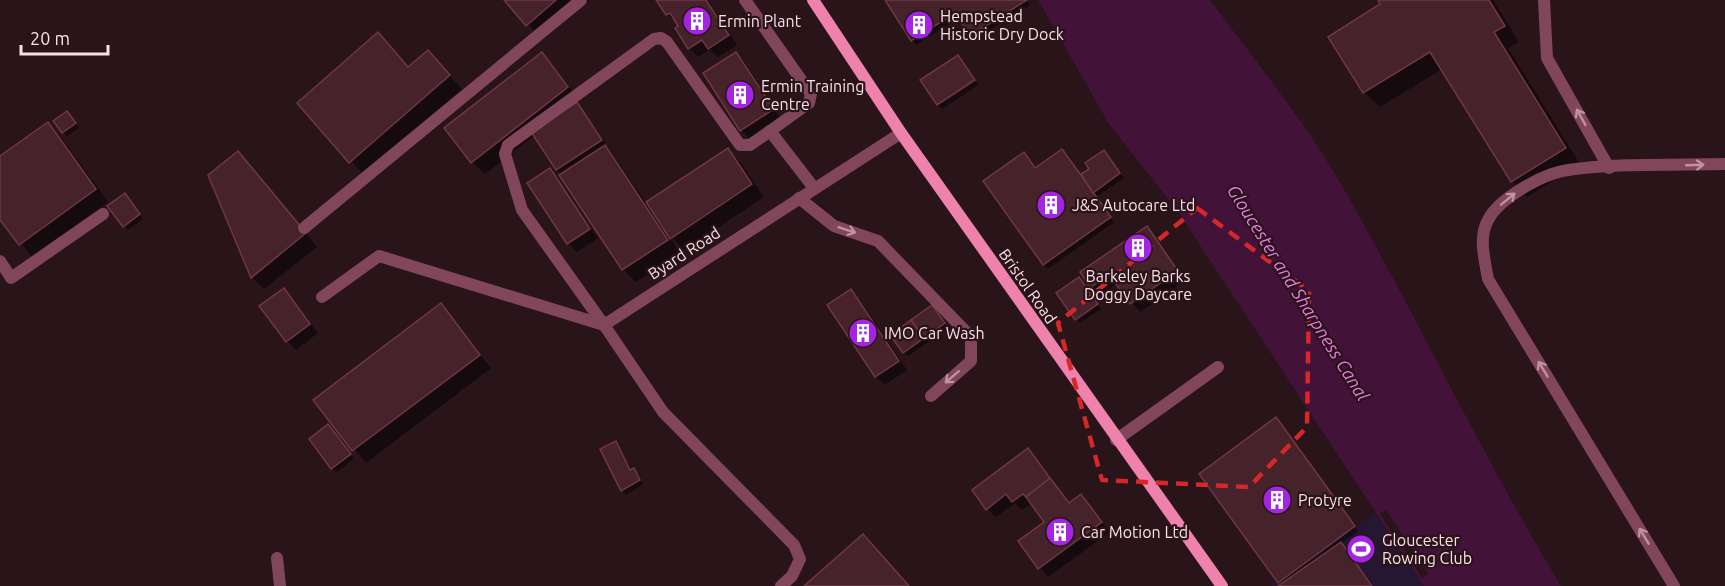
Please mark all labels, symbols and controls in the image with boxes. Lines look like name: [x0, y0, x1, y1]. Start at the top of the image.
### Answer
building icon: Ermin Plant: [681, 5, 713, 37]
place label: Hempstead Historic Dry Dock: [940, 7, 1064, 43]
building icon: Hempstead Historic Dry Dock: [903, 9, 935, 41]
place label: Ermin Plant: [718, 12, 802, 30]
scale bar: [21, 18, 108, 56]
text: 20 m: [30, 28, 70, 48]
place label: Ermin Training Centre: [761, 77, 864, 113]
building icon: Ermin Training Centre: [724, 79, 756, 111]
one-way arrow: [1575, 109, 1587, 126]
one-way arrow: [1685, 159, 1705, 170]
water label: Gloucester and Sharpness Canal: [1224, 181, 1374, 404]
building icon: J&S Autocare Ltd: [1035, 189, 1067, 221]
one-way arrow: [1500, 193, 1516, 206]
place label: J&S Autocare Ltd: [1072, 196, 1195, 214]
street label: Byard Road: [645, 223, 723, 283]
one-way arrow: [837, 226, 856, 237]
building icon: Barkeley Barks Doggy Daycare: [1122, 232, 1154, 264]
street label: Bristol Road: [996, 245, 1060, 327]
place label: Barkeley Barks Doggy Daycare: [1084, 267, 1192, 303]
building icon: IMO Car Wash: [847, 317, 879, 349]
place label: IMO Car Wash: [884, 324, 985, 342]
one-way arrow: [1537, 361, 1549, 378]
one-way arrow: [944, 371, 960, 384]
building icon: Protyre: [1261, 484, 1293, 516]
place label: Protyre: [1298, 491, 1352, 509]
building icon: Car Motion Ltd: [1044, 516, 1076, 548]
place label: Car Motion Ltd: [1081, 523, 1188, 541]
one-way arrow: [1638, 528, 1650, 545]
place label: Gloucester Rowing Club: [1382, 531, 1472, 567]
sports icon: Gloucester Rowing Club: [1345, 533, 1377, 565]

